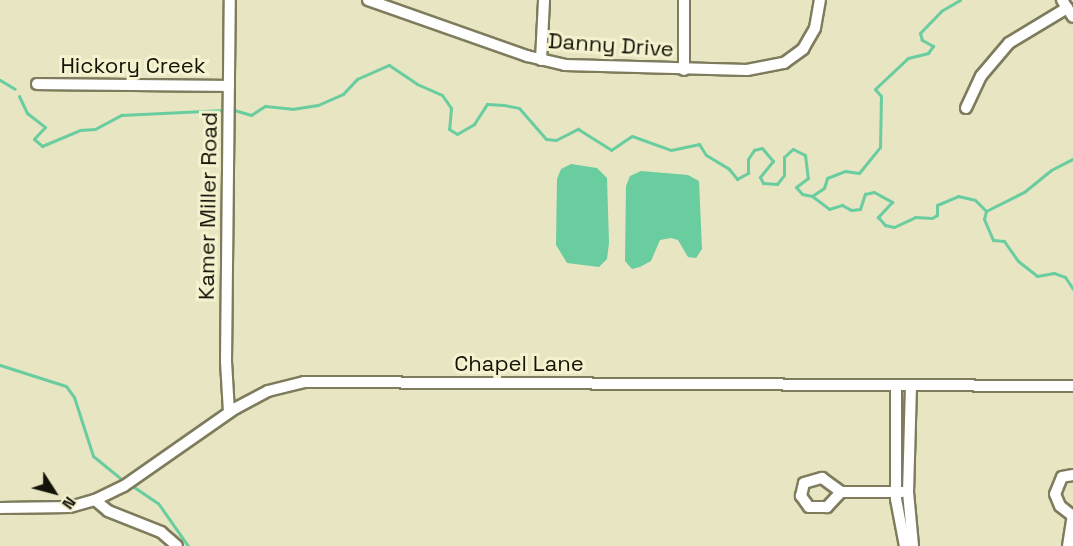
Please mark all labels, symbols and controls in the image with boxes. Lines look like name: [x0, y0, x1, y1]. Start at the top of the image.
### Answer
street label: Danny Drive: [547, 27, 675, 63]
street label: Hickory Creek: [60, 53, 206, 79]
street label: Kamer Miller Road: [193, 112, 223, 300]
street label: Chapel Lane: [454, 351, 584, 377]
north arrow: [24, 462, 84, 522]
text: N: [57, 492, 81, 513]

